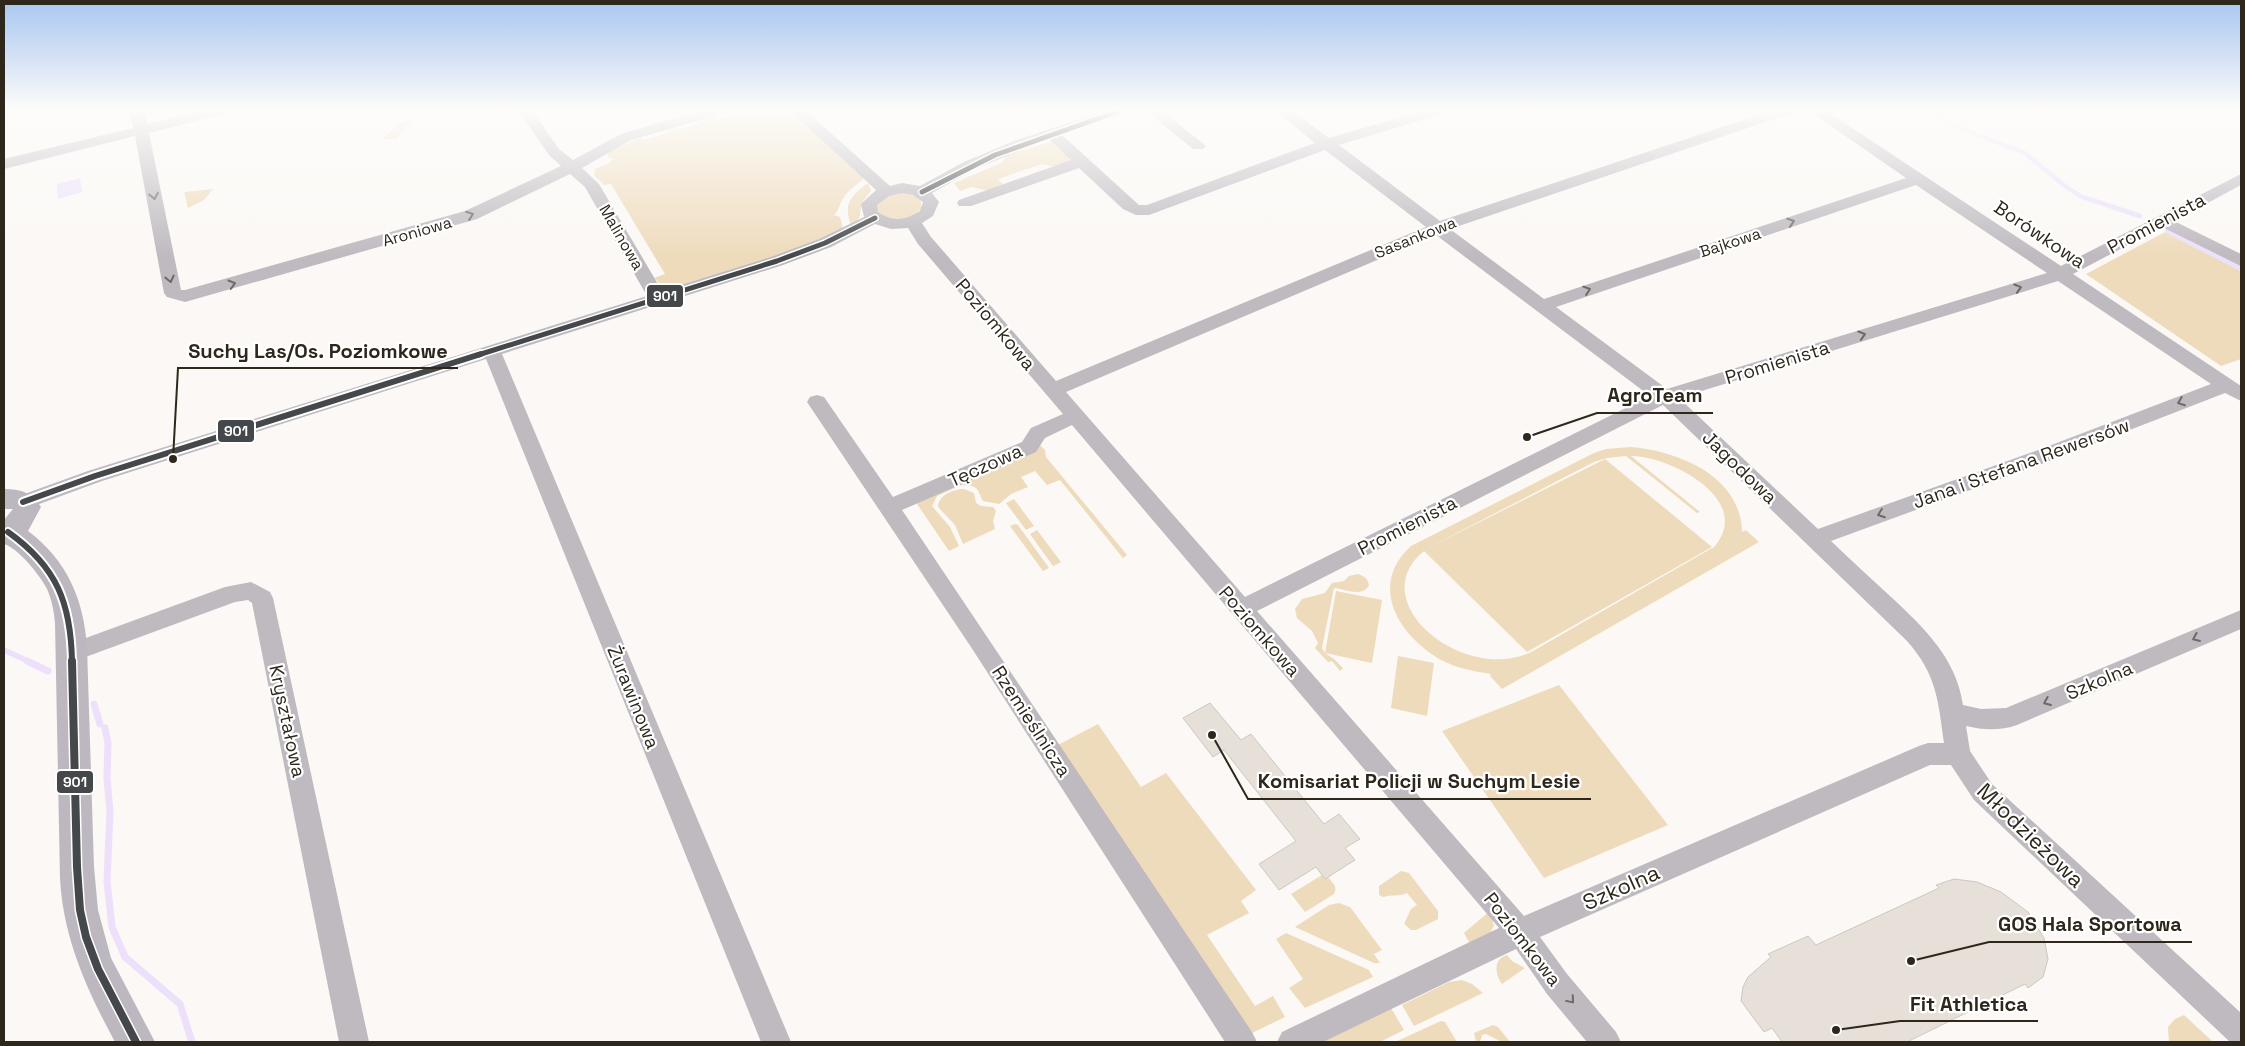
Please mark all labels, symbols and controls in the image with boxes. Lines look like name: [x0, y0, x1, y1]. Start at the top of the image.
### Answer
street label: Promienista: [2103, 187, 2210, 260]
one-way arrow: [148, 192, 158, 200]
street label: Borówkowa: [1989, 195, 2090, 274]
street label: Malinowa: [594, 201, 649, 274]
one-way arrow: [465, 211, 474, 221]
street label: Aroniowa: [380, 212, 454, 251]
street label: Sasankowa: [1371, 212, 1459, 263]
one-way arrow: [1786, 218, 1794, 228]
street label: Bajkowa: [1697, 223, 1764, 262]
street label: Poziomkowa: [950, 273, 1041, 375]
one-way arrow: [164, 274, 175, 283]
one-way arrow: [227, 279, 236, 289]
one-way arrow: [2013, 283, 2021, 293]
line badge: 901: [646, 284, 684, 308]
one-way arrow: [1582, 286, 1590, 296]
text: 901: [653, 287, 677, 305]
one-way arrow: [1858, 331, 1866, 341]
callout: Suchy Las/Os. Poziomkowe: [178, 333, 458, 368]
street label: Promienista: [1722, 335, 1832, 390]
text: Suchy Las/Os. Poziomkowe: [188, 338, 448, 364]
callout: AgroTeam: [1597, 378, 1713, 413]
text: AgroTeam: [1607, 382, 1703, 408]
one-way arrow: [2177, 396, 2186, 407]
street label: Jana i Stefana Rewersów: [1909, 413, 2133, 514]
line badge: 901: [217, 419, 255, 443]
text: 901: [224, 422, 248, 440]
street label: Jagodowa: [1697, 425, 1783, 509]
street label: Tęczowa: [944, 438, 1026, 493]
street label: Promienista: [1353, 490, 1461, 561]
one-way arrow: [1878, 508, 1886, 518]
street label: Poziomkowa: [1213, 581, 1306, 682]
one-way arrow: [2192, 632, 2201, 643]
street label: Żurawinowa: [602, 642, 666, 753]
street label: Szkolna: [2062, 655, 2136, 706]
street label: Rzemieślnicza: [986, 661, 1077, 782]
street label: Kryształowa: [263, 663, 312, 780]
one-way arrow: [2043, 696, 2052, 706]
callout: Komisariat Policji w Suchym Lesie: [1248, 764, 1591, 799]
text: Komisariat Policji w Suchym Lesie: [1258, 768, 1580, 794]
line badge: 901: [56, 770, 94, 794]
text: 901: [63, 773, 87, 791]
street label: Młodzieżowa: [1971, 777, 2091, 894]
street label: Szkolna: [1578, 858, 1664, 916]
street label: Poziomkowa: [1478, 887, 1567, 991]
callout: GOS Hala Sportowa: [1989, 907, 2192, 942]
text: GOS Hala Sportowa: [1998, 911, 2182, 937]
callout: Fit Athletica: [1900, 986, 2038, 1021]
text: Fit Athletica: [1910, 991, 2028, 1017]
one-way arrow: [1565, 995, 1574, 1004]

